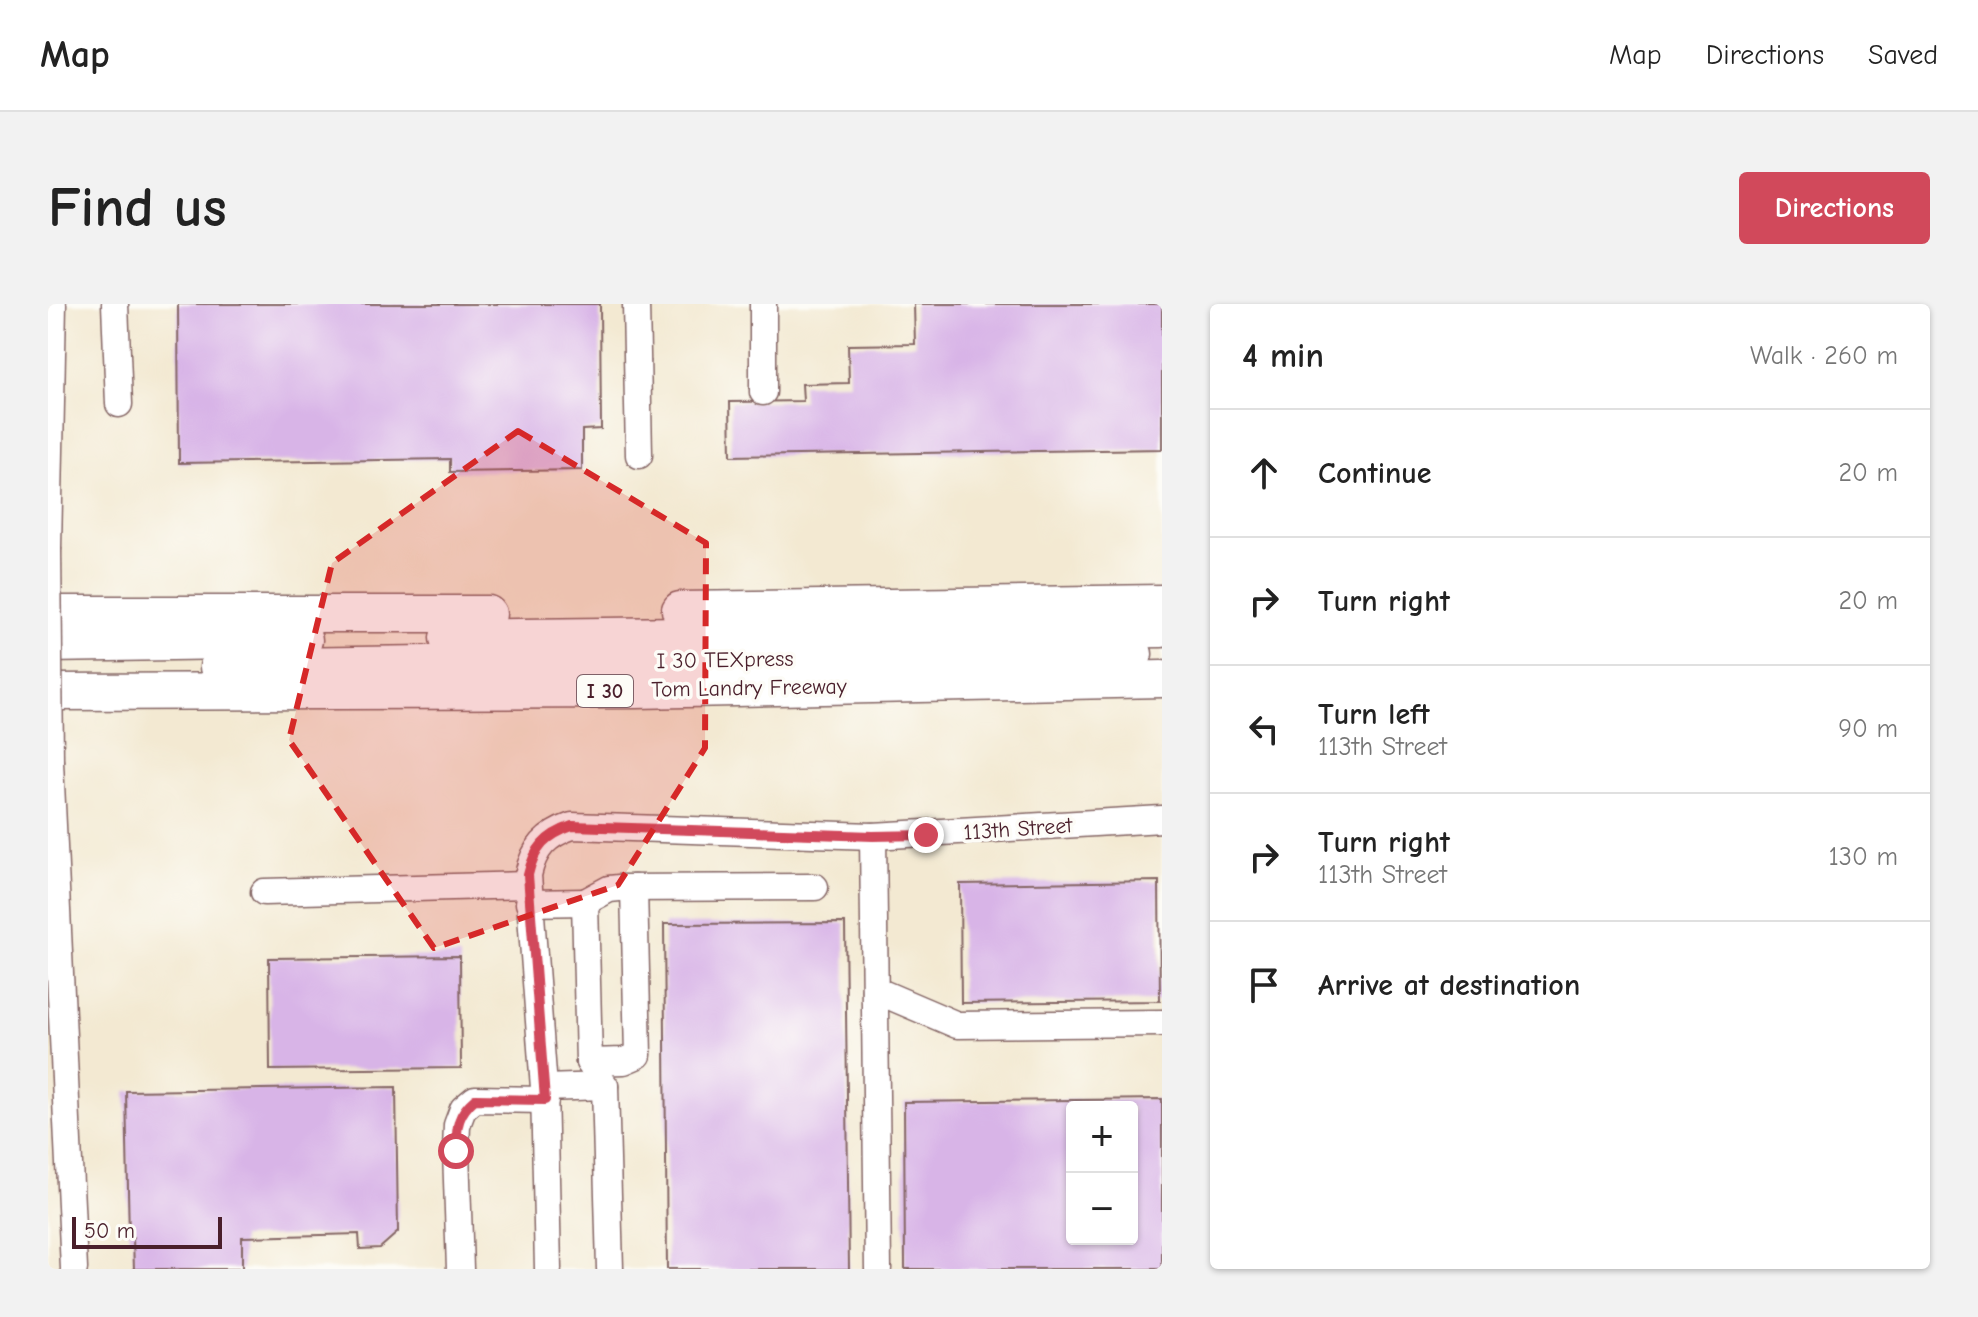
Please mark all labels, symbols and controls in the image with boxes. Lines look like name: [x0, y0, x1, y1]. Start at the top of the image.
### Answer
text: Map: [40, 33, 110, 77]
text: Map: [1609, 39, 1662, 71]
text: Directions: [1706, 39, 1824, 71]
text: Saved: [1868, 39, 1938, 71]
button: Directions: [1739, 172, 1930, 244]
text: Find us: [48, 176, 227, 240]
text: 4 min: [1242, 336, 1324, 376]
text: Walk · 260 m: [1750, 341, 1898, 371]
icon: ahead: [1242, 451, 1286, 495]
text: Continue: [1318, 456, 1432, 491]
text: 20 m: [1838, 458, 1898, 488]
icon: right: [1242, 579, 1286, 623]
text: Turn right: [1318, 584, 1450, 619]
text: 20 m: [1838, 586, 1898, 616]
street label: I 30 TEXpress: [656, 646, 794, 674]
street label: Tom Landry Freeway: [651, 673, 847, 703]
road number: I 30: [577, 675, 633, 707]
text: Turn left: [1318, 697, 1430, 732]
icon: left: [1242, 707, 1286, 751]
text: 90 m: [1838, 714, 1898, 744]
text: 113th Street: [1318, 732, 1447, 762]
street label: 113th Street: [963, 812, 1074, 846]
route end: [908, 817, 944, 853]
text: Turn right: [1318, 825, 1450, 860]
icon: right: [1242, 835, 1286, 879]
text: 130 m: [1829, 842, 1898, 872]
text: 113th Street: [1318, 860, 1447, 890]
icon: arrive: [1242, 963, 1286, 1007]
text: Arrive at destination: [1318, 968, 1580, 1003]
map controls: [1066, 1101, 1138, 1245]
button: +: [1066, 1101, 1138, 1173]
route start: [438, 1133, 474, 1169]
button: −: [1066, 1173, 1138, 1245]
scale bar: [72, 1213, 222, 1249]
text: 50 m: [84, 1218, 135, 1244]

